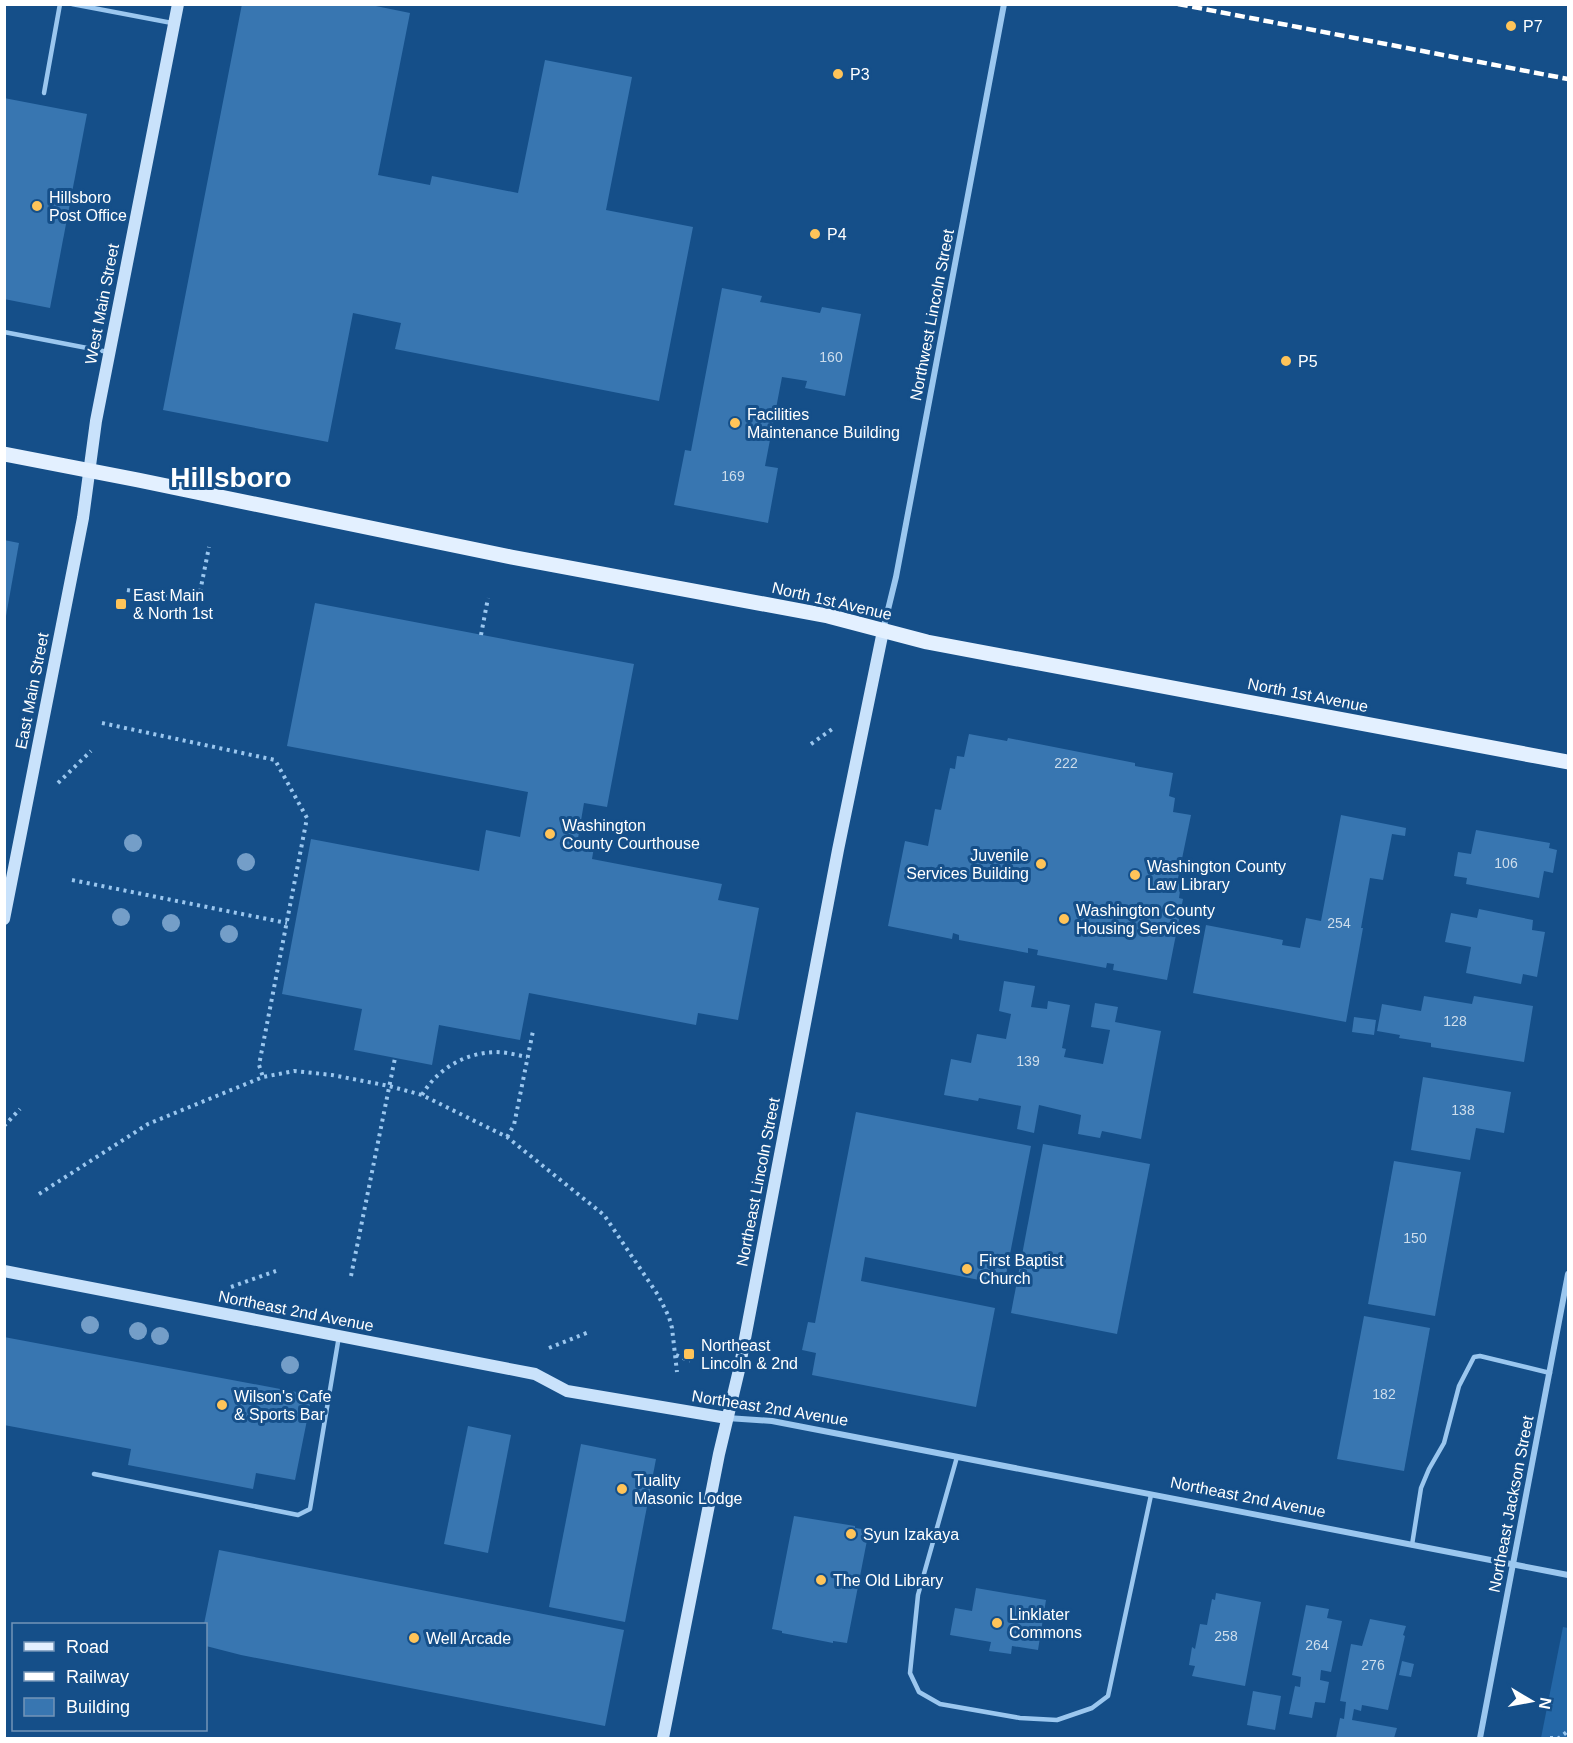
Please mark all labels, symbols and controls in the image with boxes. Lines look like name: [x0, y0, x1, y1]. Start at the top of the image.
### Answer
place label: P7: [1523, 18, 1543, 35]
marker: P7: [1504, 19, 1518, 33]
place label: P3: [850, 66, 870, 83]
marker: P3: [831, 67, 845, 81]
place label: Hillsboro Post Office: [49, 189, 127, 224]
marker: Hillsboro Post Office: [30, 199, 44, 213]
place label: P4: [827, 226, 847, 243]
marker: P4: [808, 227, 822, 241]
street label: Northwest Lincoln Street: [907, 227, 957, 402]
street label: West Main Street: [82, 242, 122, 366]
house number: 160: [819, 349, 843, 365]
place label: P5: [1298, 353, 1318, 370]
marker: P5: [1279, 354, 1293, 368]
place label: Facilities Maintenance Building: [747, 406, 900, 441]
marker: Facilities Maintenance Building: [728, 416, 742, 430]
district label: Hillsboro: [170, 462, 292, 493]
house number: 169: [721, 468, 745, 484]
street label: North 1st Avenue: [770, 579, 894, 623]
place label: East Main & North 1st: [133, 587, 214, 622]
marker: East Main & North 1st: [114, 597, 128, 611]
street label: East Main Street: [12, 631, 52, 751]
street label: North 1st Avenue: [1246, 675, 1370, 715]
house number: 222: [1054, 755, 1078, 771]
place label: Washington County Courthouse: [562, 817, 700, 852]
marker: Washington County Courthouse: [543, 827, 557, 841]
place label: Juvenile Services Building: [906, 847, 1029, 882]
house number: 106: [1494, 855, 1518, 871]
marker: Juvenile Services Building: [1034, 857, 1048, 871]
place label: Washington County Law Library: [1147, 858, 1286, 893]
marker: Washington County Law Library: [1128, 868, 1142, 882]
place label: Washington County Housing Services: [1076, 902, 1215, 937]
marker: Washington County Housing Services: [1057, 912, 1071, 926]
house number: 254: [1327, 915, 1351, 931]
house number: 128: [1443, 1013, 1467, 1029]
house number: 139: [1016, 1053, 1040, 1069]
street label: Northeast Lincoln Street: [733, 1096, 783, 1268]
house number: 138: [1451, 1102, 1475, 1118]
house number: 150: [1403, 1230, 1427, 1246]
place label: First Baptist Church: [979, 1252, 1064, 1287]
marker: First Baptist Church: [960, 1262, 974, 1276]
street label: Northeast 2nd Avenue: [217, 1288, 375, 1334]
place label: Northeast Lincoln & 2nd: [701, 1337, 798, 1372]
marker: Northeast Lincoln & 2nd: [682, 1347, 696, 1361]
house number: 182: [1372, 1386, 1396, 1402]
street label: Northeast 2nd Avenue: [691, 1387, 849, 1429]
place label: Wilson's Cafe & Sports Bar: [234, 1388, 331, 1423]
marker: Wilson's Cafe & Sports Bar: [215, 1398, 229, 1412]
street label: Northeast Jackson Street: [1486, 1414, 1537, 1594]
place label: Tuality Masonic Lodge: [634, 1472, 743, 1507]
street label: Northeast 2nd Avenue: [1169, 1474, 1327, 1520]
marker: Tuality Masonic Lodge: [615, 1482, 629, 1496]
place label: Syun Izakaya: [863, 1526, 959, 1543]
marker: Syun Izakaya: [844, 1527, 858, 1541]
place label: The Old Library: [833, 1572, 943, 1589]
marker: The Old Library: [814, 1573, 828, 1587]
place label: Linklater Commons: [1009, 1606, 1082, 1641]
marker: Linklater Commons: [990, 1616, 1004, 1630]
legend: [12, 1623, 207, 1731]
house number: 258: [1214, 1628, 1238, 1644]
place label: Well Arcade: [426, 1630, 511, 1647]
marker: Well Arcade: [407, 1631, 421, 1645]
text: Road: [66, 1637, 109, 1657]
house number: 264: [1305, 1637, 1329, 1653]
house number: 276: [1361, 1657, 1385, 1673]
text: Railway: [66, 1667, 129, 1687]
north arrow: [1501, 1671, 1561, 1731]
text: N: [1536, 1696, 1555, 1711]
text: Building: [66, 1697, 130, 1717]

